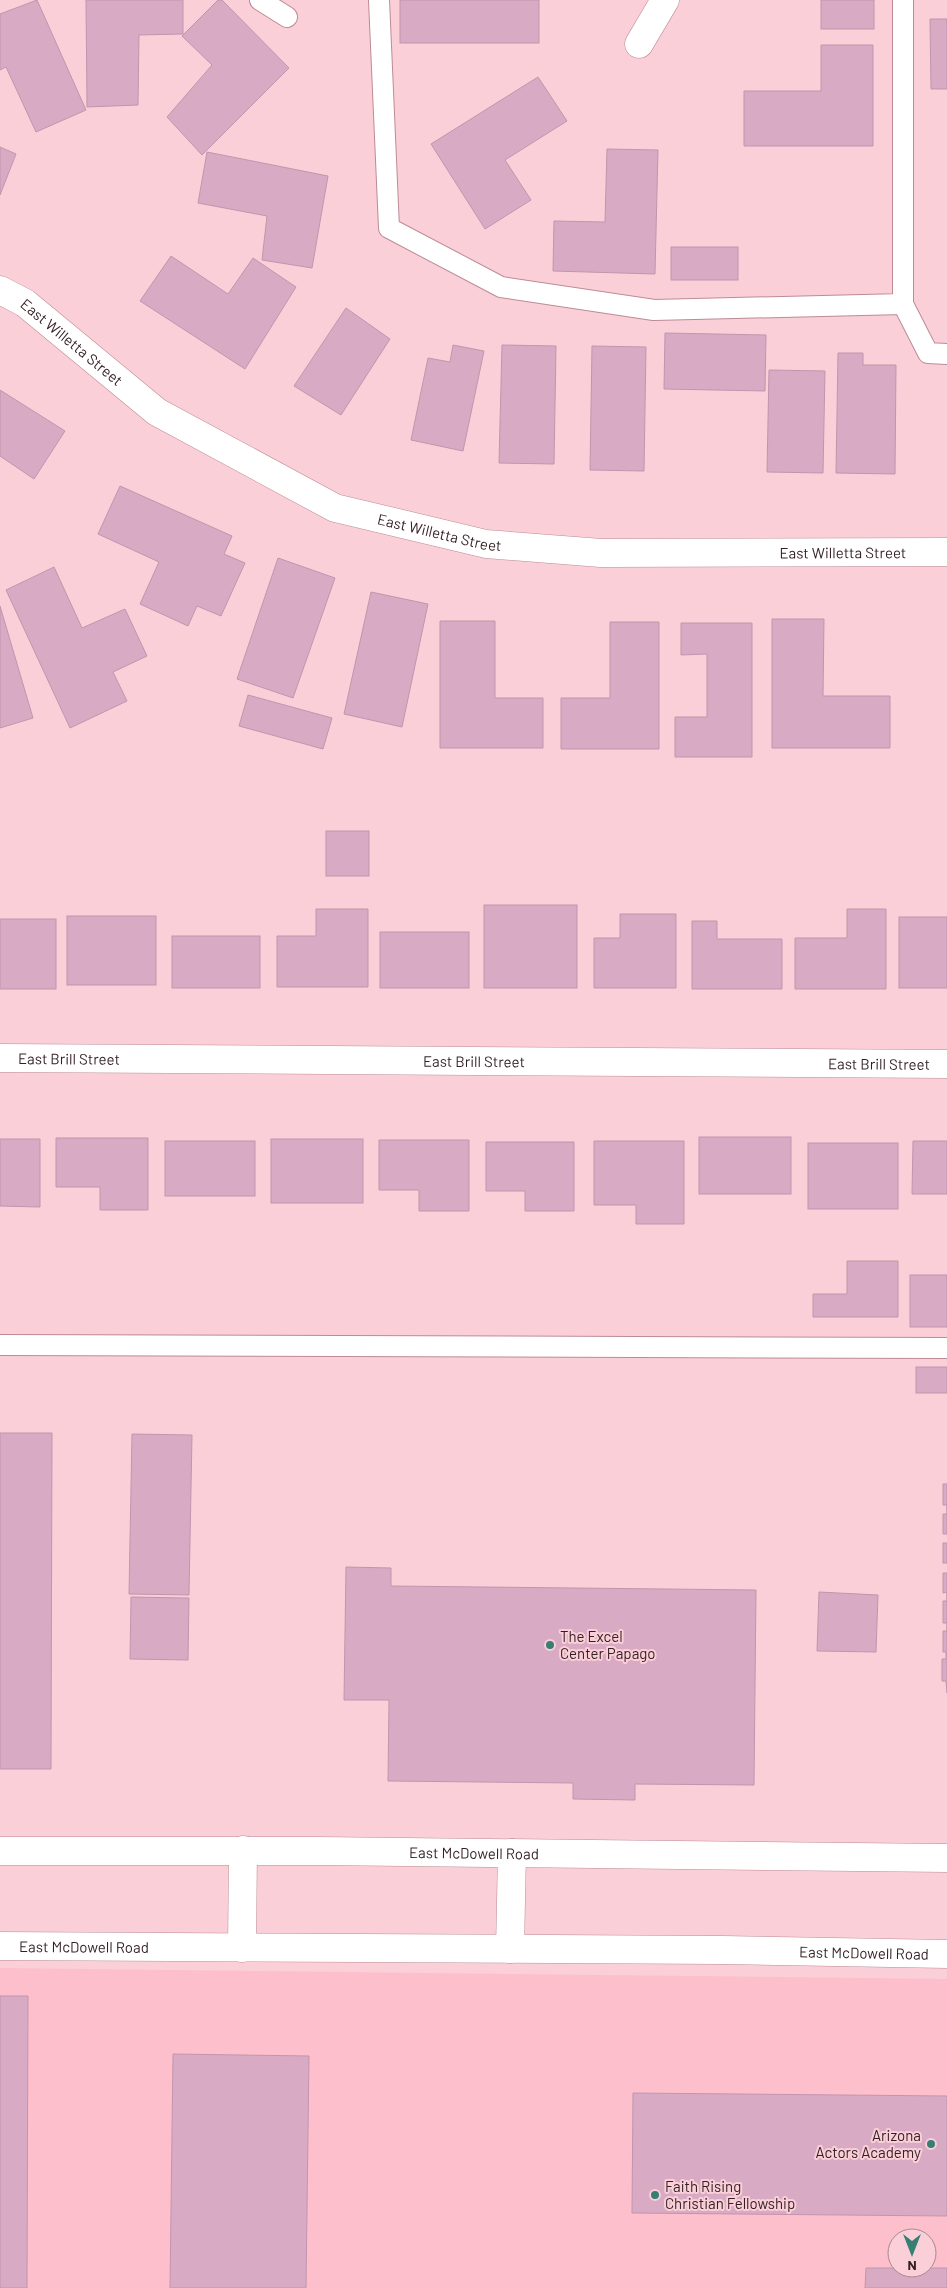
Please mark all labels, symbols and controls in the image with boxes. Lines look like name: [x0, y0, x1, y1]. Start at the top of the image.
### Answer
street label: East Willetta Street: [17, 294, 127, 389]
street label: East Willetta Street: [376, 509, 502, 554]
street label: East Willetta Street: [779, 543, 906, 561]
street label: East Brill Street: [18, 1049, 120, 1068]
street label: East Brill Street: [423, 1052, 525, 1070]
street label: East Brill Street: [828, 1054, 930, 1073]
place label: The Excel Center Papago: [560, 1627, 656, 1662]
marker: The Excel Center Papago: [544, 1639, 556, 1651]
street label: East McDowell Road: [409, 1843, 539, 1862]
street label: East McDowell Road: [19, 1937, 149, 1956]
street label: East McDowell Road: [799, 1942, 929, 1963]
place label: Arizona Actors Academy: [816, 2126, 921, 2161]
marker: Arizona Actors Academy: [925, 2138, 937, 2150]
place label: Faith Rising Christian Fellowship: [665, 2177, 795, 2212]
marker: Faith Rising Christian Fellowship: [649, 2189, 661, 2201]
north arrow: [887, 2228, 937, 2278]
text: N: [907, 2258, 917, 2275]

